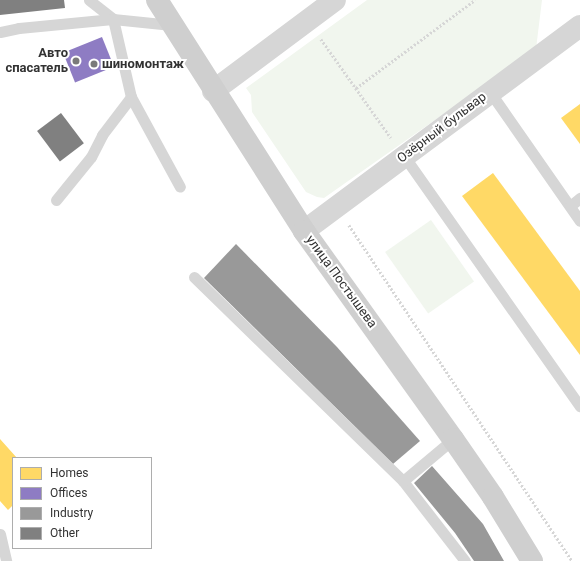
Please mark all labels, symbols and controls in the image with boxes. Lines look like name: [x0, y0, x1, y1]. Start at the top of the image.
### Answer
place label: Авто спасатель: [5, 46, 68, 77]
marker: Авто спасатель: [71, 56, 81, 66]
place label: шиномонтаж: [102, 56, 184, 72]
marker: шиномонтаж: [89, 59, 99, 69]
street label: Озёрный бульвар: [394, 89, 490, 167]
street label: улица Постышева: [302, 233, 380, 331]
legend: [12, 457, 152, 549]
text: Homes: [50, 466, 88, 480]
text: Offices: [50, 486, 87, 500]
text: Industry: [50, 506, 93, 520]
text: Other: [50, 526, 79, 540]

